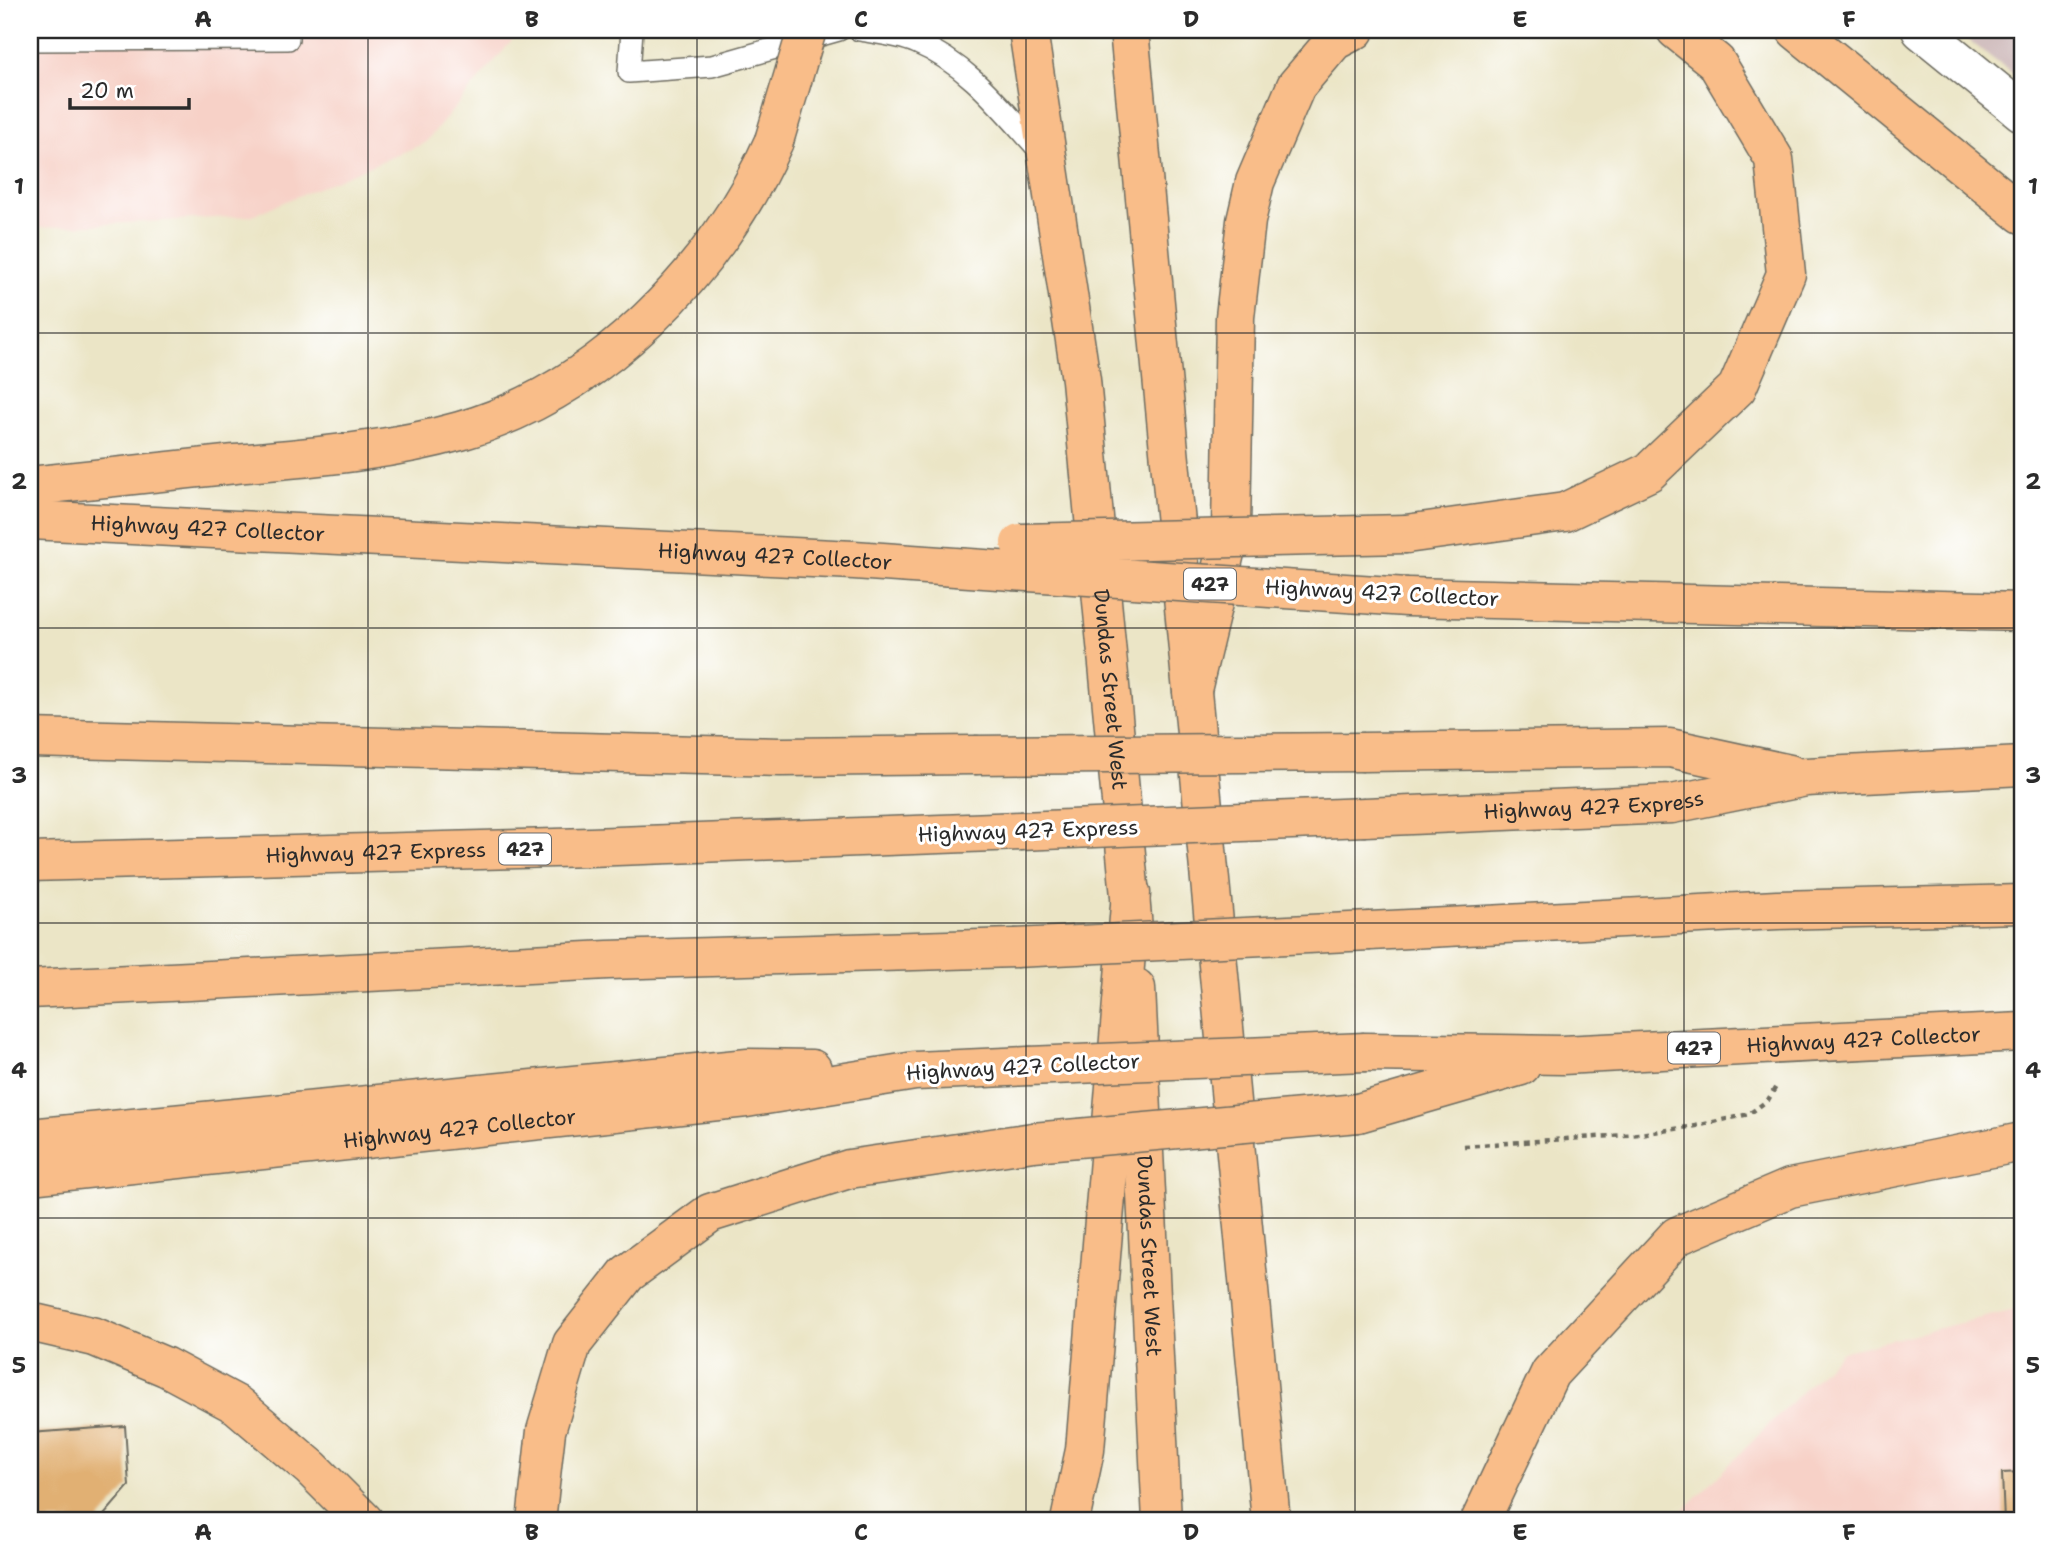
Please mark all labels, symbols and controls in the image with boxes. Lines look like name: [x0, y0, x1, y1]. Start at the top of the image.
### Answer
text: A: [194, 4, 212, 34]
text: B: [525, 4, 539, 34]
text: C: [854, 4, 868, 34]
text: D: [1183, 4, 1199, 34]
text: E: [1512, 4, 1528, 34]
text: F: [1842, 4, 1856, 34]
scale bar: [70, 66, 189, 110]
text: 20 m: [80, 77, 134, 105]
text: 1: [14, 171, 24, 201]
text: 1: [2028, 171, 2038, 201]
text: 2: [11, 466, 27, 496]
text: 2: [2025, 466, 2041, 496]
street label: Highway 427 Collector: [90, 509, 326, 548]
street label: Highway 427 Collector: [657, 536, 893, 577]
road number: 427: [1184, 568, 1236, 600]
street label: Highway 427 Collector: [1264, 573, 1500, 613]
street label: Dundas Street West: [1087, 588, 1134, 791]
text: 3: [11, 760, 27, 790]
text: 3: [2025, 760, 2041, 790]
street label: Highway 427 Express: [1483, 784, 1706, 826]
street label: Highway 427 Express: [917, 813, 1139, 849]
road number: 427: [499, 834, 551, 864]
street label: Highway 427 Express: [265, 836, 487, 870]
street label: Highway 427 Collector: [1746, 1020, 1981, 1060]
road number: 427: [1668, 1032, 1720, 1064]
street label: Highway 427 Collector: [905, 1047, 1141, 1087]
text: 4: [11, 1055, 27, 1085]
text: 4: [2025, 1055, 2041, 1085]
street label: Highway 427 Collector: [341, 1102, 578, 1155]
street label: Dundas Street West: [1130, 1154, 1168, 1357]
text: 5: [12, 1350, 26, 1380]
text: 5: [2026, 1350, 2040, 1380]
text: A: [194, 1517, 212, 1547]
text: B: [525, 1517, 539, 1547]
text: C: [854, 1517, 868, 1547]
text: D: [1183, 1517, 1199, 1547]
text: E: [1512, 1517, 1528, 1547]
text: F: [1842, 1517, 1856, 1547]

